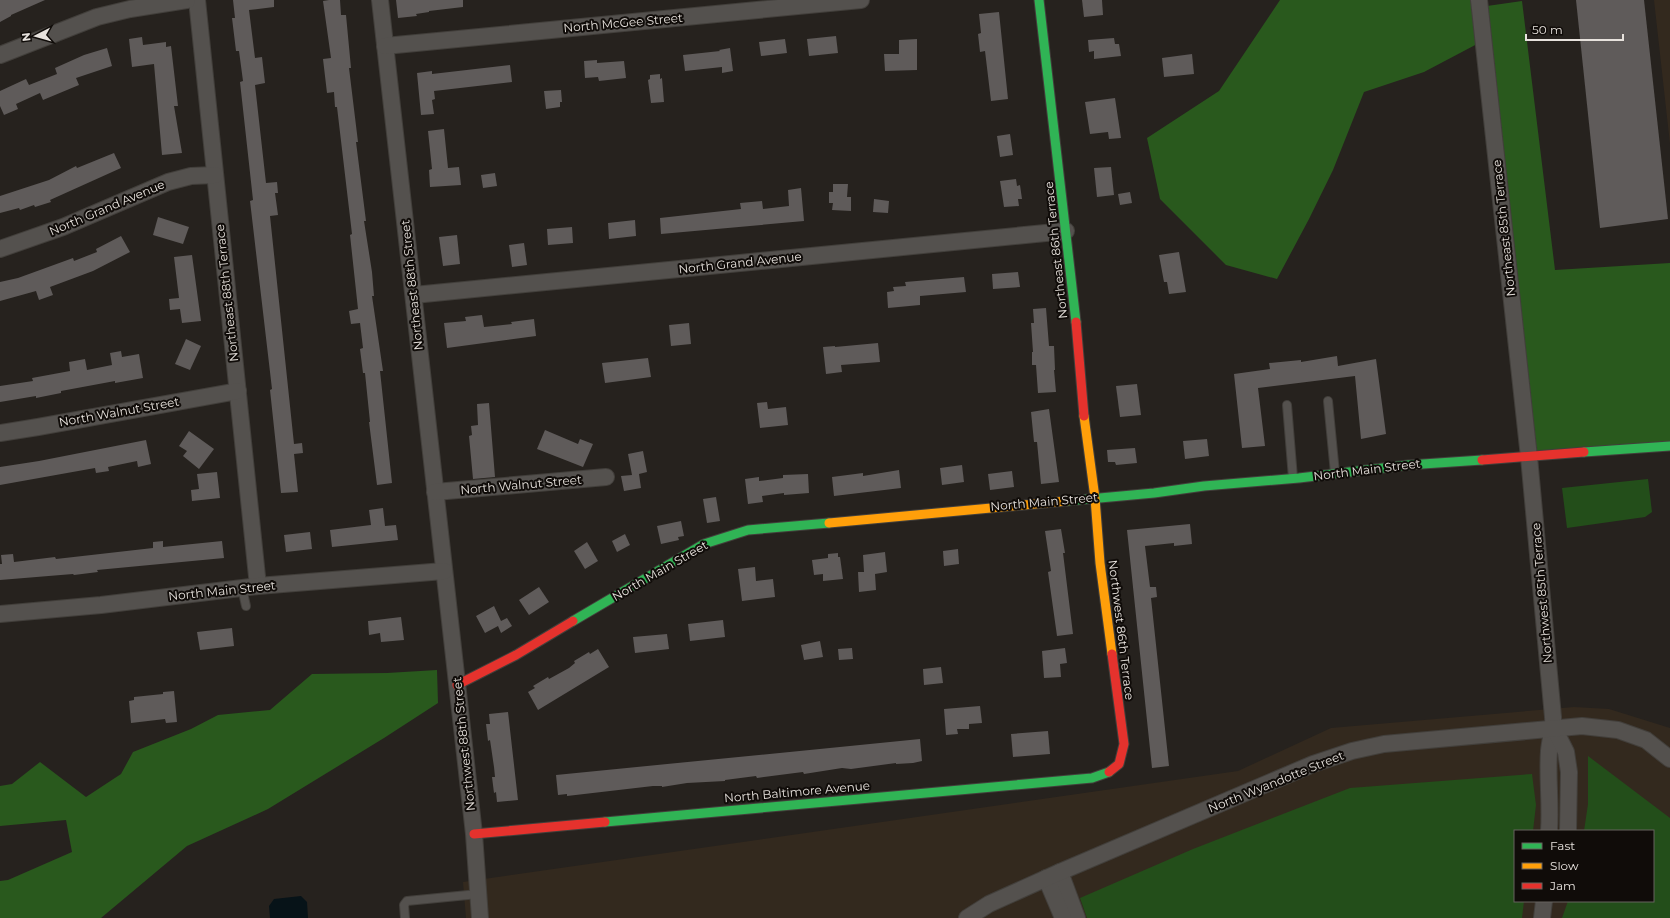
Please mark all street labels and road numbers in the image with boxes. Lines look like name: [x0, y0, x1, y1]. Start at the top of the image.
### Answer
street label: North McGee Street: [563, 10, 683, 35]
street label: Northeast 85th Terrace: [1489, 159, 1518, 297]
street label: North Grand Avenue: [47, 176, 167, 239]
street label: Northeast 86th Terrace: [1041, 181, 1070, 319]
street label: Northeast 88th Street: [397, 219, 426, 351]
street label: Northeast 88th Terrace: [212, 224, 241, 363]
street label: North Grand Avenue: [678, 249, 802, 276]
street label: North Walnut Street: [58, 394, 180, 429]
street label: North Main Street: [1313, 455, 1421, 484]
street label: North Walnut Street: [460, 472, 582, 497]
street label: North Main Street: [990, 489, 1098, 514]
street label: Northwest 85th Terrace: [1528, 522, 1555, 664]
street label: North Main Street: [609, 537, 710, 604]
street label: Northwest 86th Terrace: [1105, 559, 1138, 701]
street label: North Main Street: [168, 577, 276, 604]
street label: Northwest 88th Street: [449, 676, 478, 812]
street label: North Wyandotte Street: [1206, 747, 1346, 816]
street label: North Baltimore Avenue: [723, 778, 871, 805]

